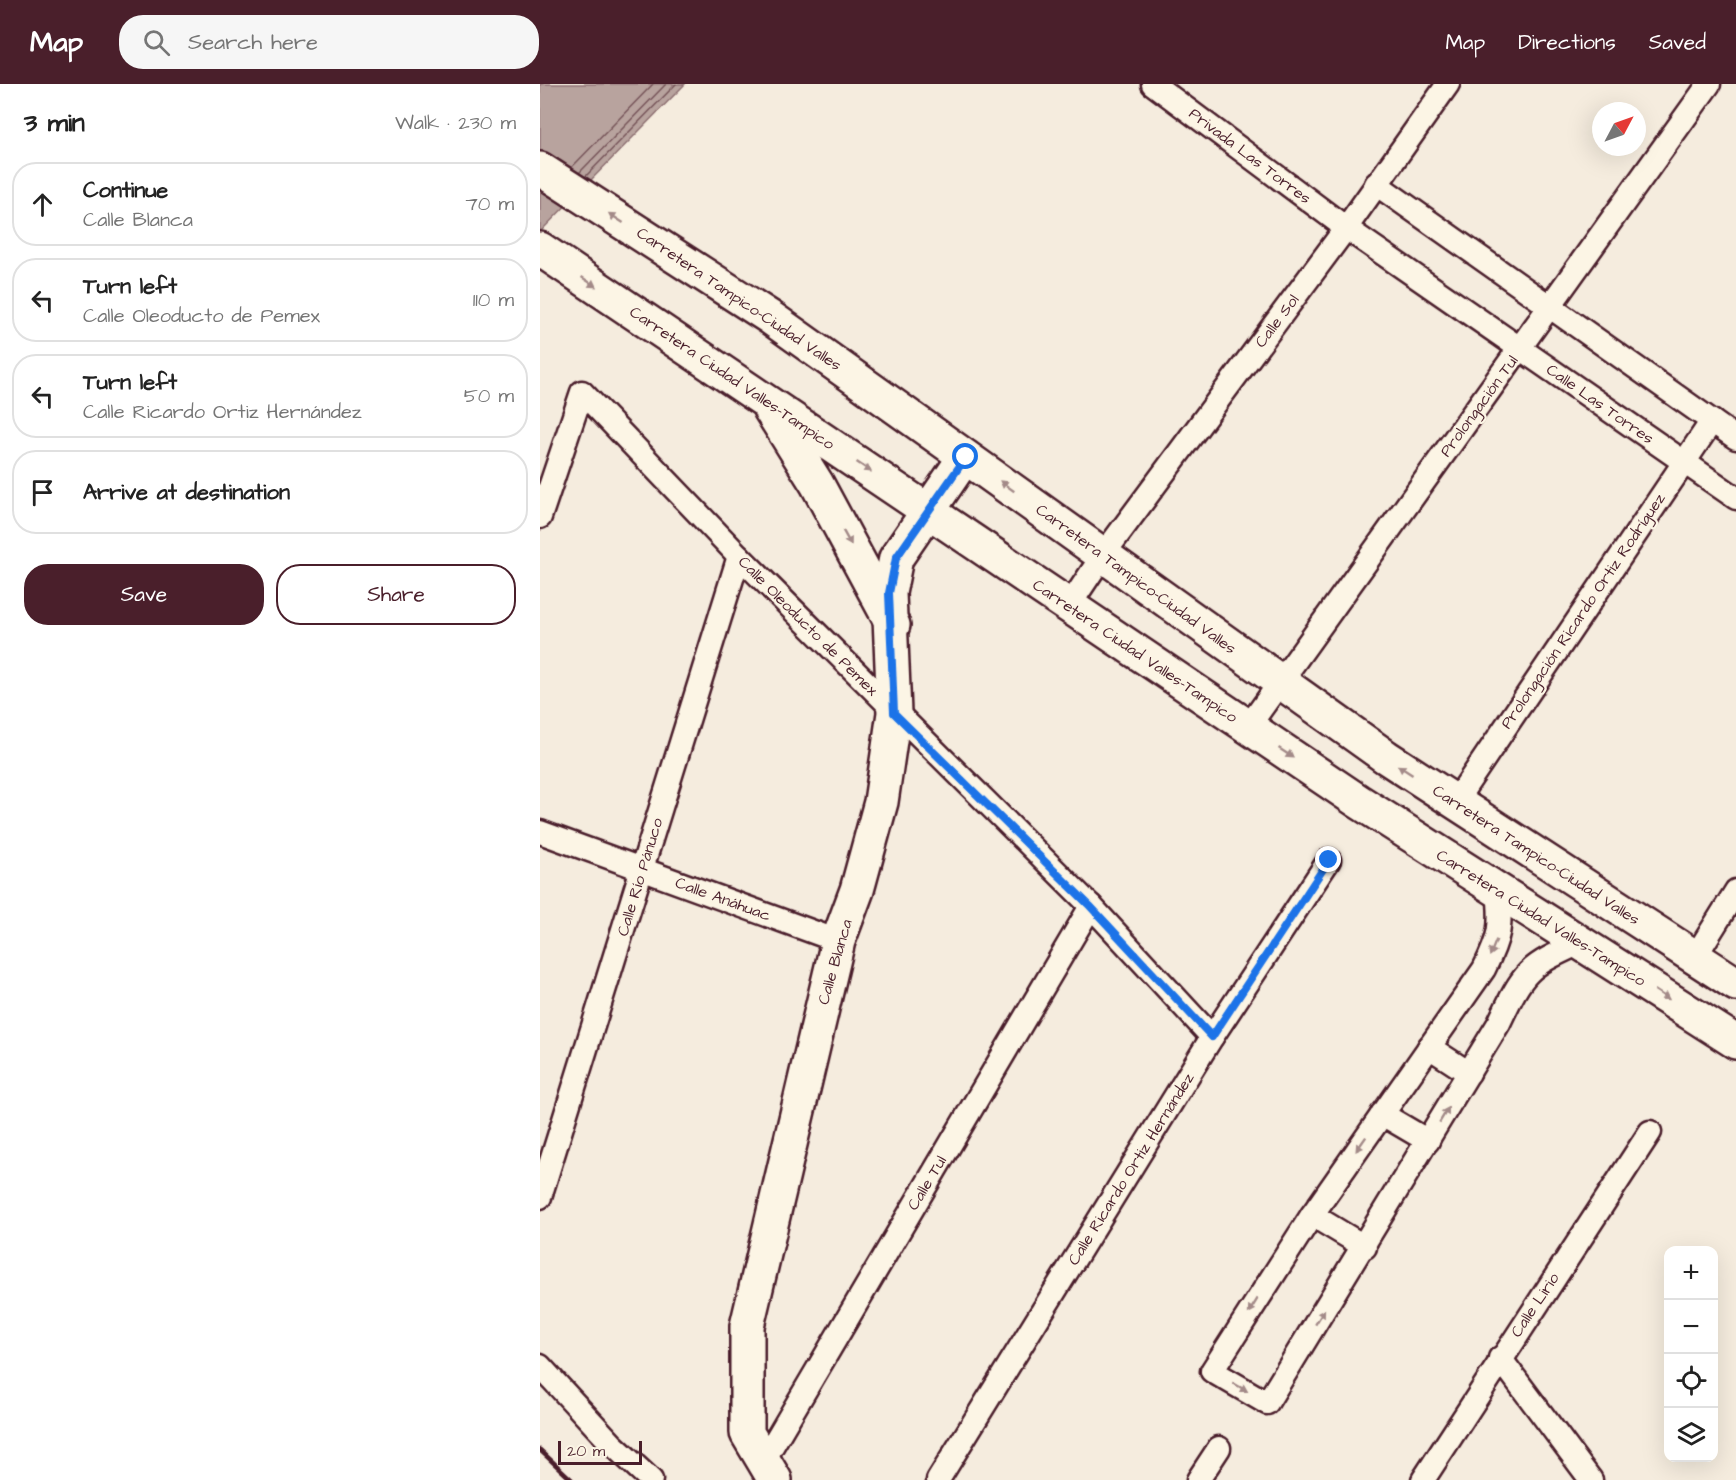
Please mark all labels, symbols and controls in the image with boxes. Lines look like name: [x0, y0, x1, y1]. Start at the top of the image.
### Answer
search box: [119, 15, 539, 69]
text: Map: [30, 23, 83, 62]
icon: search: [140, 26, 173, 59]
text: Search here: [188, 27, 318, 58]
text: Map: [1445, 28, 1485, 57]
text: Directions: [1518, 28, 1616, 57]
text: Saved: [1649, 28, 1706, 57]
north arrow: [1592, 102, 1646, 156]
street label: Privada Las Torres: [1184, 103, 1316, 209]
text: 3 min: [24, 105, 85, 141]
text: Walk · 230 m: [395, 109, 516, 137]
text: Continue: [83, 175, 168, 206]
icon: ahead: [26, 188, 59, 221]
text: 70 m: [466, 190, 514, 218]
text: Calle Blanca: [83, 206, 193, 234]
one-way arrow: [608, 212, 624, 223]
street label: Carretera Tampico-Ciudad Valles: [632, 222, 846, 376]
text: Turn left: [83, 271, 177, 302]
one-way arrow: [580, 276, 597, 287]
icon: left: [26, 284, 59, 317]
text: 110 m: [473, 286, 514, 314]
street label: Calle Sol: [1250, 290, 1304, 352]
street label: Carretera Ciudad Valles-Tampico: [625, 301, 839, 455]
text: Calle Oleoducto de Pemex: [83, 302, 320, 330]
street label: Prolongación Tul: [1435, 351, 1524, 462]
street label: Calle Las Torres: [1542, 359, 1658, 449]
text: Turn left: [83, 367, 177, 398]
icon: left: [26, 380, 59, 413]
text: 50 m: [464, 382, 514, 410]
text: Calle Ricardo Ortiz Hernández: [83, 398, 362, 426]
route start: [952, 443, 978, 469]
one-way arrow: [856, 461, 872, 472]
icon: arrive: [26, 476, 59, 509]
text: Arrive at destination: [83, 477, 290, 508]
one-way arrow: [999, 480, 1015, 492]
street label: Prolongación Ricardo Ortiz Rodríguez: [1496, 489, 1671, 734]
street label: Carretera Tampico-Ciudad Valles: [1031, 499, 1241, 659]
one-way arrow: [842, 529, 852, 546]
street label: Calle Oleoducto de Pemex: [733, 551, 883, 701]
button: Save: [24, 564, 264, 625]
button: Share: [276, 564, 516, 625]
street label: Carretera Ciudad Valles-Tampico: [1028, 574, 1242, 728]
one-way arrow: [1278, 747, 1294, 759]
one-way arrow: [1397, 764, 1413, 775]
street label: Carretera Tampico-Ciudad Valles: [1428, 780, 1644, 930]
street label: Calle Río Pánuco: [612, 815, 668, 939]
street label: Carretera Ciudad Valles-Tampico: [1432, 844, 1650, 992]
route end: [1315, 846, 1341, 872]
street label: Calle Anáhuac: [672, 872, 774, 926]
street label: Calle Blanca: [812, 917, 858, 1007]
one-way arrow: [1488, 939, 1497, 957]
one-way arrow: [1654, 990, 1670, 1001]
street label: Calle Ricardo Ortiz Hernández: [1063, 1069, 1199, 1269]
one-way arrow: [1438, 1107, 1449, 1123]
one-way arrow: [1356, 1136, 1367, 1152]
street label: Calle Tul: [902, 1152, 952, 1214]
map controls: [1664, 1246, 1718, 1462]
button: +: [1664, 1246, 1718, 1300]
street label: Calle Lirio: [1505, 1268, 1565, 1342]
one-way arrow: [1248, 1298, 1259, 1315]
button: −: [1664, 1300, 1718, 1354]
one-way arrow: [1315, 1309, 1326, 1326]
button: locate: [1664, 1354, 1718, 1408]
one-way arrow: [1232, 1381, 1248, 1392]
button: layers: [1664, 1408, 1718, 1462]
scale bar: [558, 1438, 642, 1466]
text: 20 m: [567, 1440, 605, 1462]

